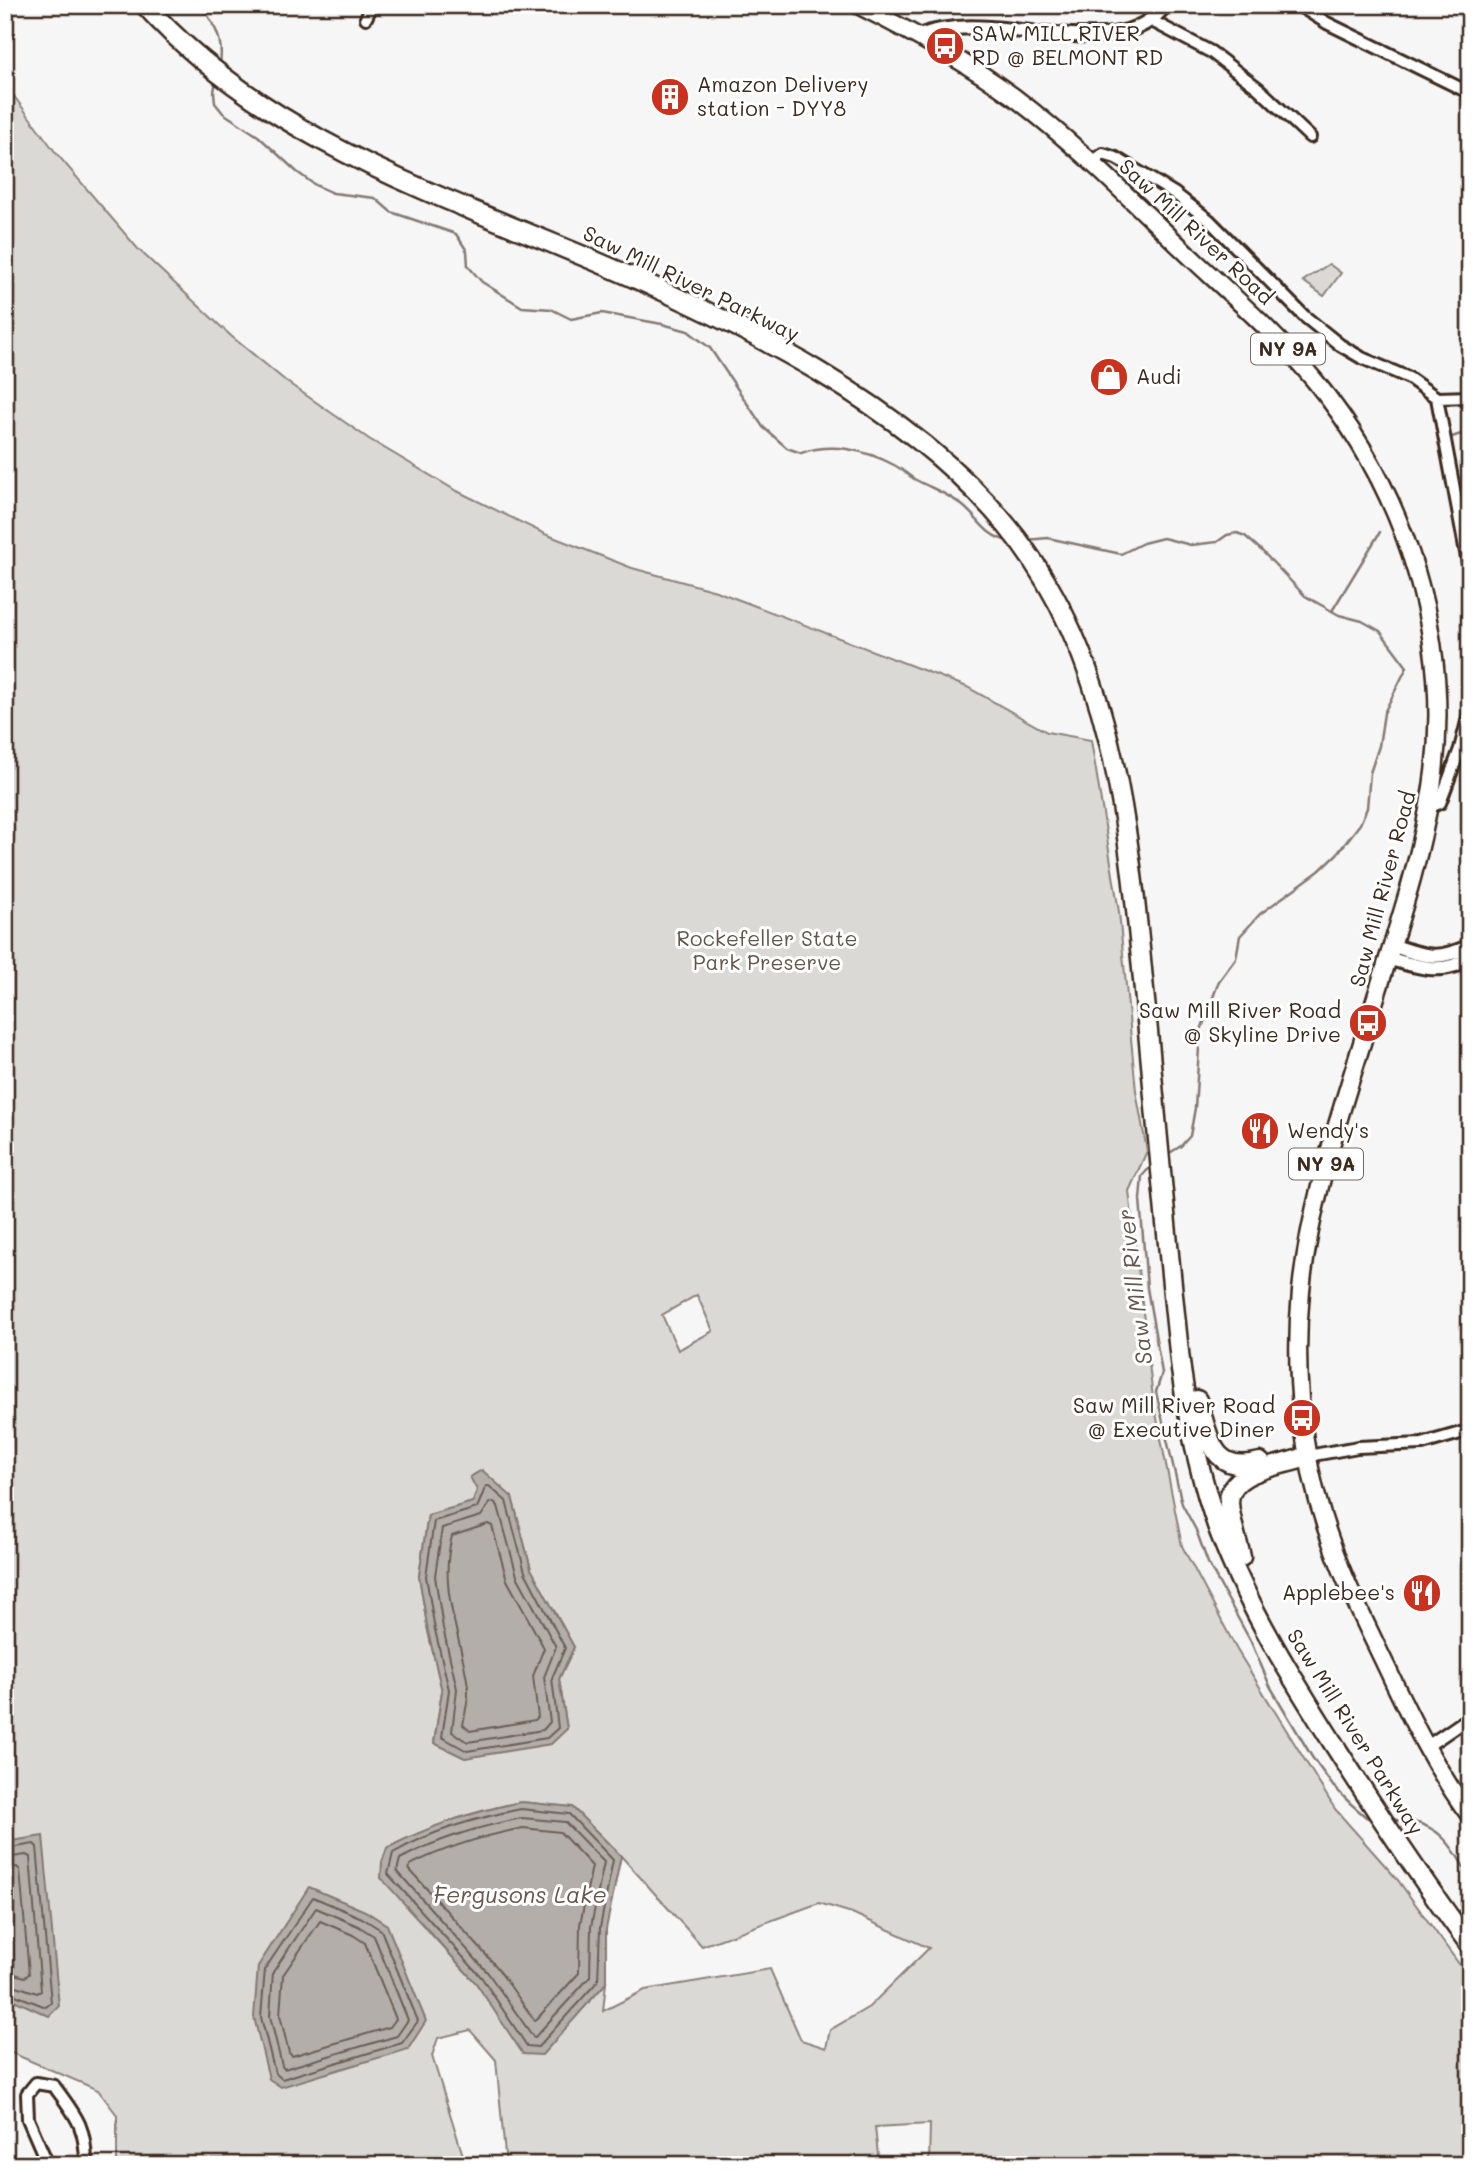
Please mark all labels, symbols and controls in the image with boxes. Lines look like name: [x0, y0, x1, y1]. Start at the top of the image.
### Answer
place label: SAW MILL RIVER RD @ BELMONT RD: [972, 19, 1163, 70]
bus stop icon: SAW MILL RIVER RD @ BELMONT RD: [924, 25, 966, 67]
place label: Amazon Delivery station - DYY8: [697, 70, 869, 121]
building icon: Amazon Delivery station - DYY8: [649, 76, 691, 118]
street label: Saw Mill River Road: [1114, 152, 1280, 310]
street label: Saw Mill River Parkway: [579, 218, 804, 347]
road number: NY 9A: [1251, 334, 1325, 364]
shop icon: Audi: [1088, 356, 1130, 398]
place label: Audi: [1136, 362, 1182, 389]
street label: Saw Mill River Road: [1342, 788, 1421, 990]
park label: Rockefeller State Park Preserve: [677, 924, 857, 975]
place label: Saw Mill River Road @ Skyline Drive: [1139, 996, 1341, 1047]
bus stop icon: Saw Mill River Road @ Skyline Drive: [1347, 1002, 1389, 1044]
restaurant icon: Wendy's: [1239, 1110, 1281, 1152]
place label: Wendy's: [1287, 1116, 1369, 1143]
road number: NY 9A: [1289, 1148, 1363, 1180]
water label: Saw Mill River: [1110, 1208, 1158, 1367]
place label: Saw Mill River Road @ Executive Diner: [1073, 1391, 1275, 1442]
bus stop icon: Saw Mill River Road @ Executive Diner: [1281, 1397, 1323, 1439]
restaurant icon: Applebee's: [1401, 1572, 1443, 1614]
place label: Applebee's: [1282, 1578, 1395, 1605]
street label: Saw Mill River Parkway: [1282, 1623, 1431, 1839]
water label: Fergusons Lake: [433, 1879, 607, 1909]

